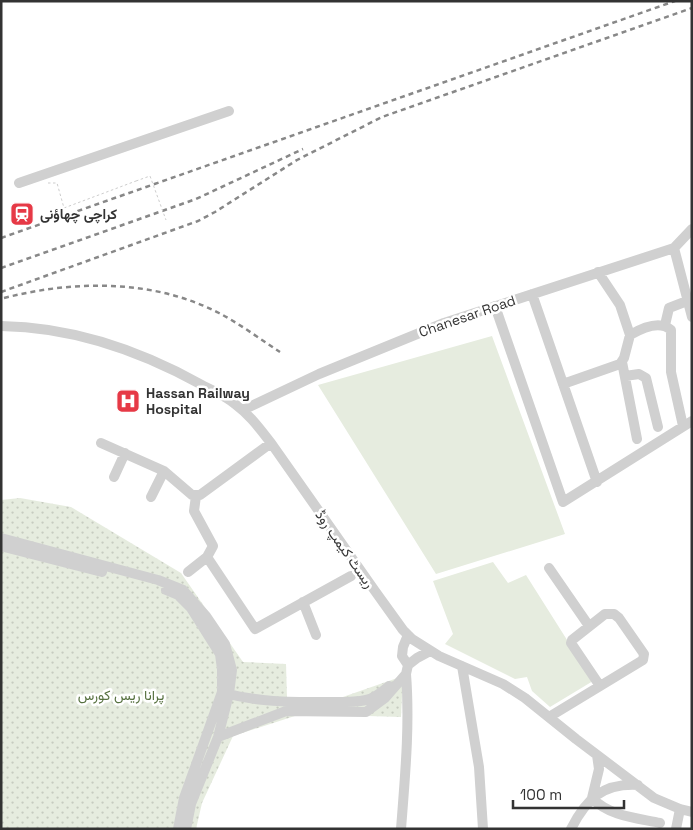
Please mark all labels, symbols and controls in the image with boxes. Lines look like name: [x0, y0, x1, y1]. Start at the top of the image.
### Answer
station icon: کراچی چھاؤنی: [9, 201, 35, 227]
place label: کراچی چھاؤنی: [40, 205, 117, 224]
street label: Chanesar Road: [416, 291, 518, 341]
place label: Hassan Railway Hospital: [146, 384, 250, 418]
hospital icon: Hassan Railway Hospital: [115, 388, 141, 414]
street label: ریسٹ کیمپ روڈ: [311, 507, 379, 592]
park label: پرانا ریس کورس: [78, 686, 164, 705]
scale bar: [513, 778, 624, 810]
text: 100 m: [520, 785, 562, 804]

